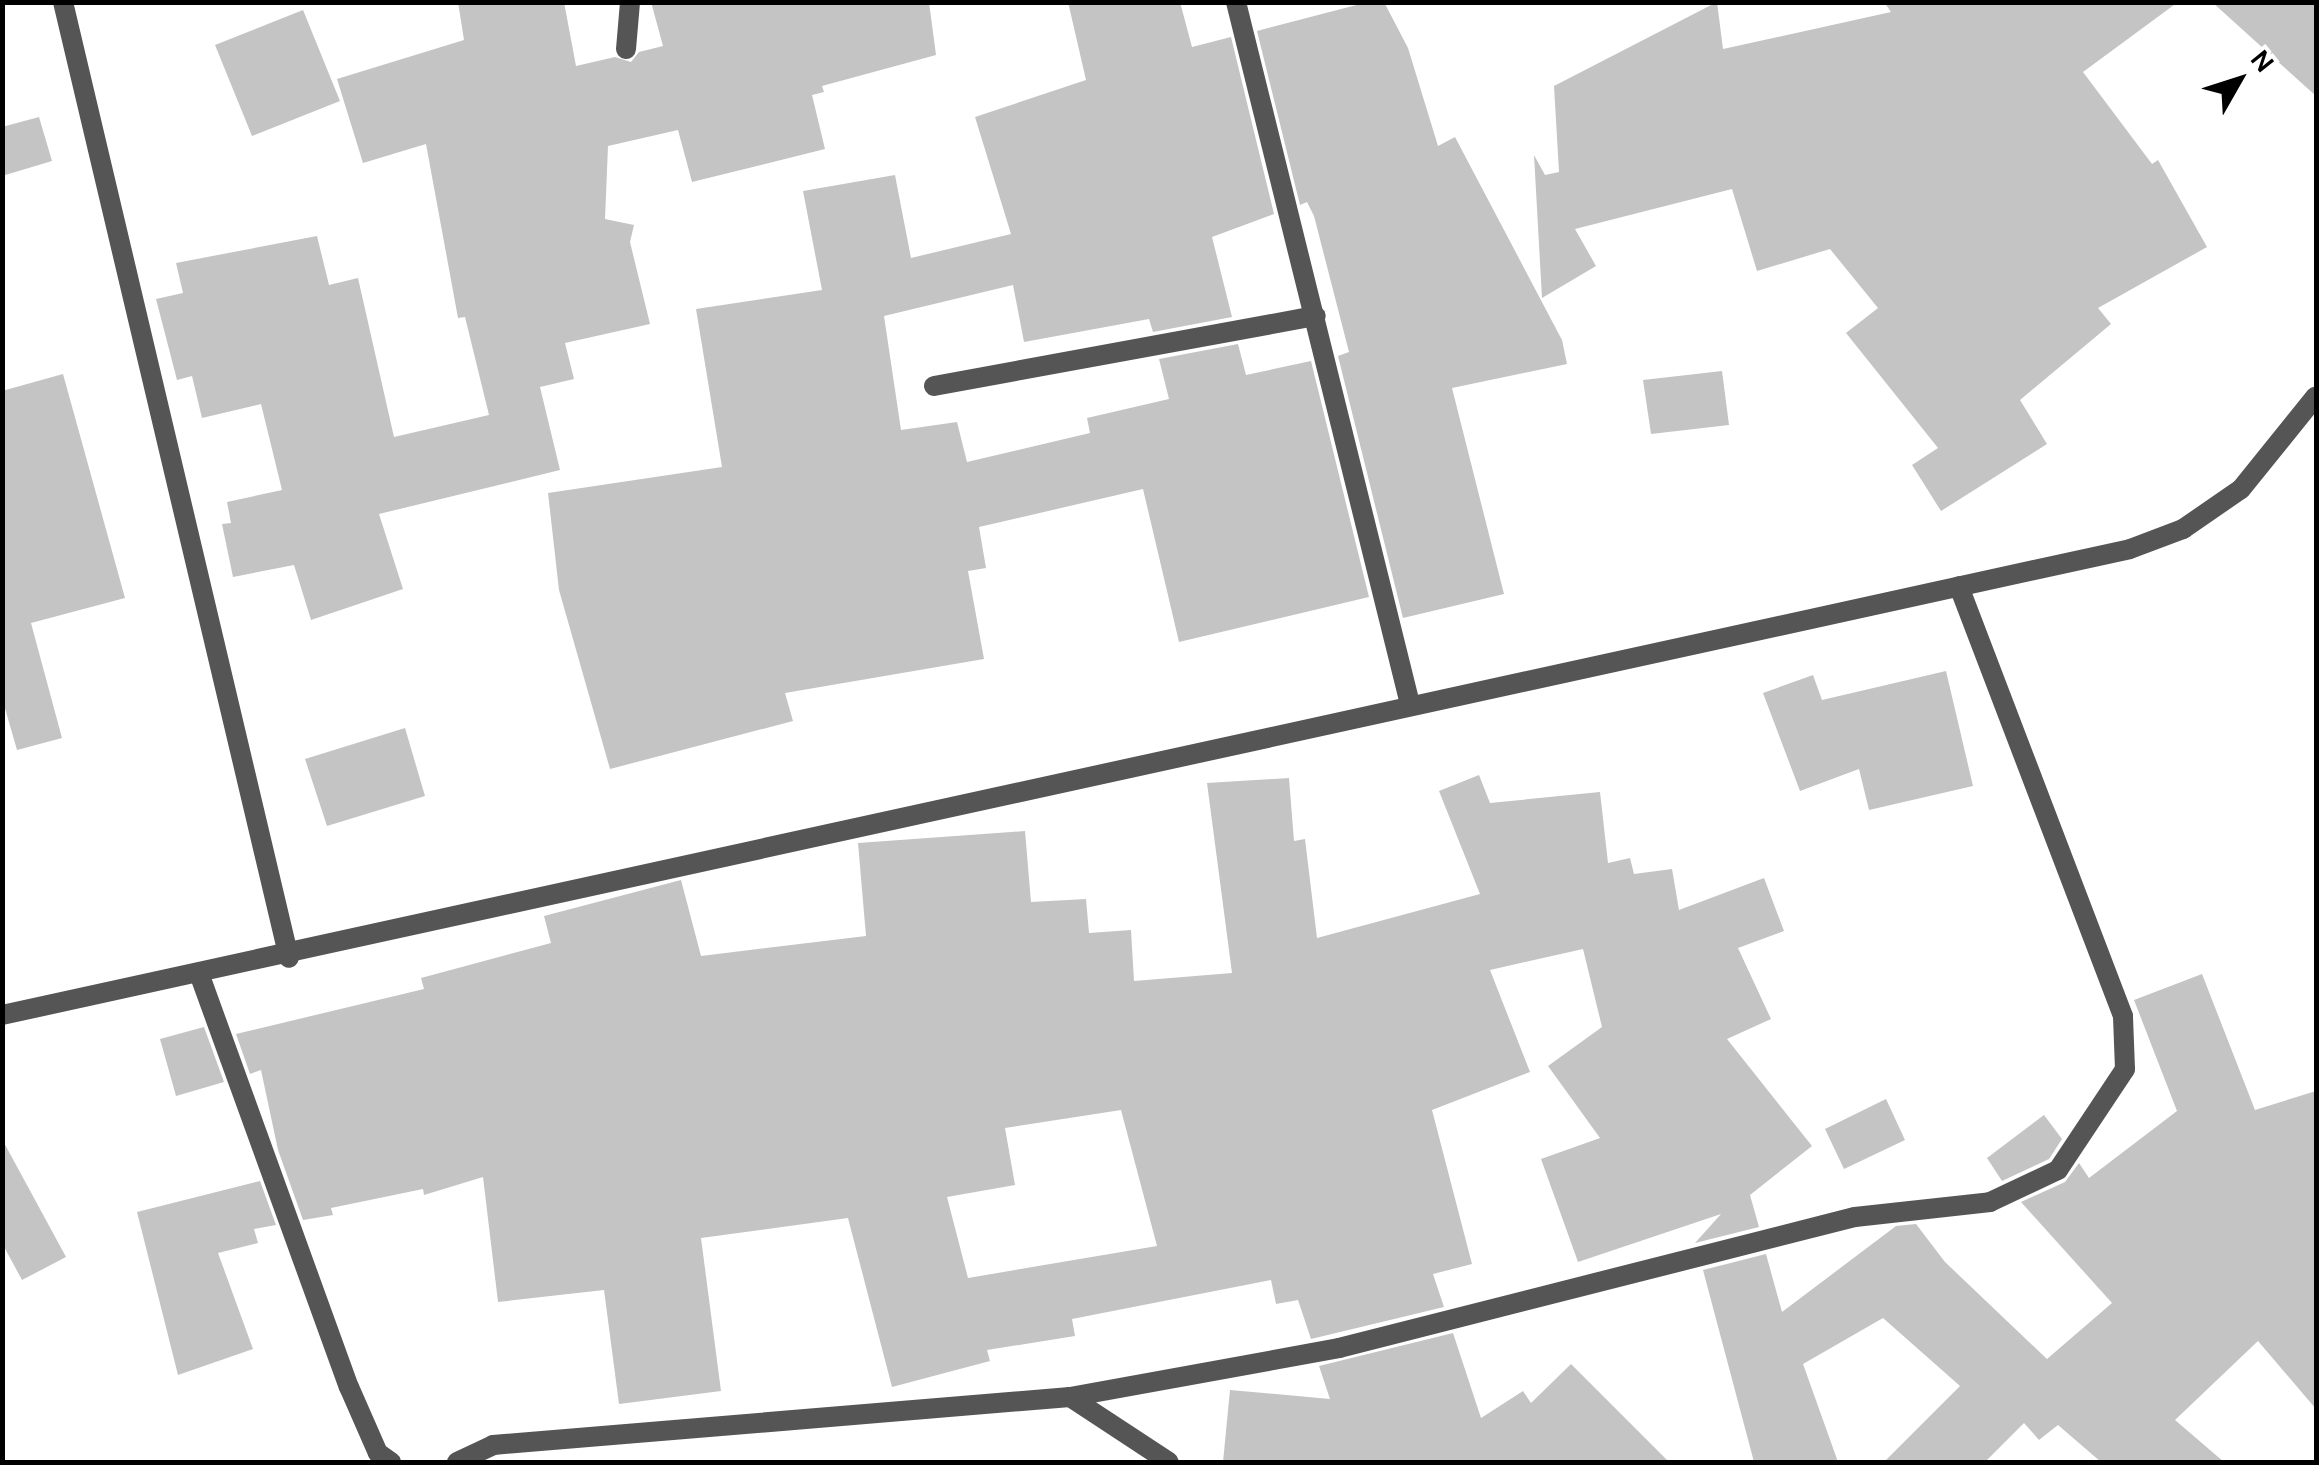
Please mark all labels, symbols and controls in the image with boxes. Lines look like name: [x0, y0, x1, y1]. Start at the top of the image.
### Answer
north arrow: [2189, 30, 2289, 130]
text: N: [2244, 43, 2282, 79]

